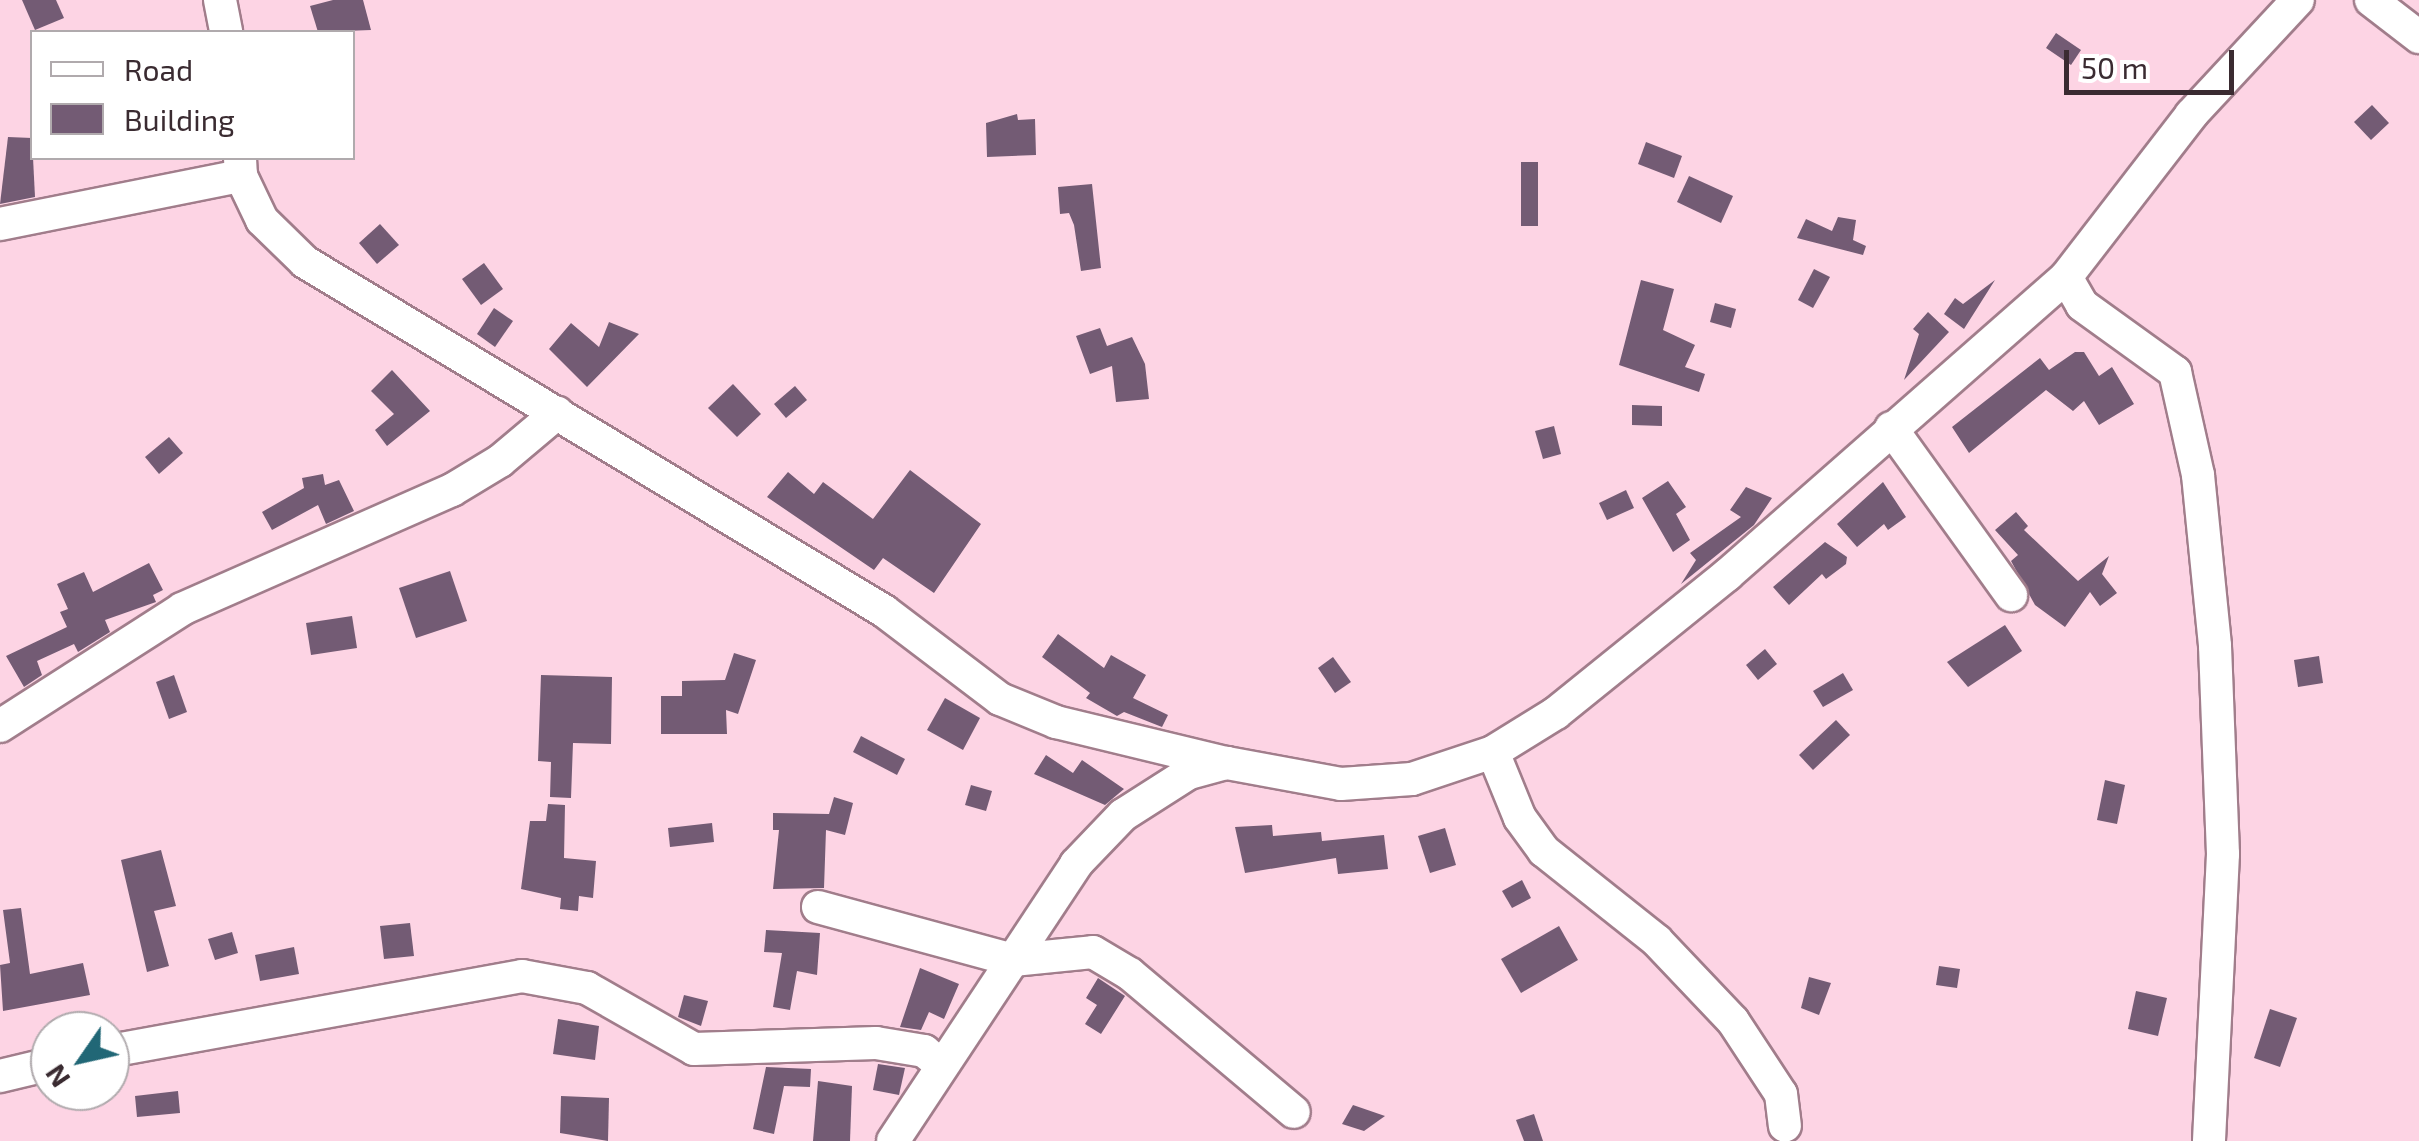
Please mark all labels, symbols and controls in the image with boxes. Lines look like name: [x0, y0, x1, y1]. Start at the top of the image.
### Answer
legend: [30, 30, 355, 160]
scale bar: [2069, 30, 2239, 92]
text: 50 m: [2081, 49, 2148, 85]
text: Road: [124, 51, 193, 87]
text: Building: [124, 101, 235, 137]
north arrow: [30, 1011, 130, 1111]
text: N: [37, 1059, 77, 1095]

